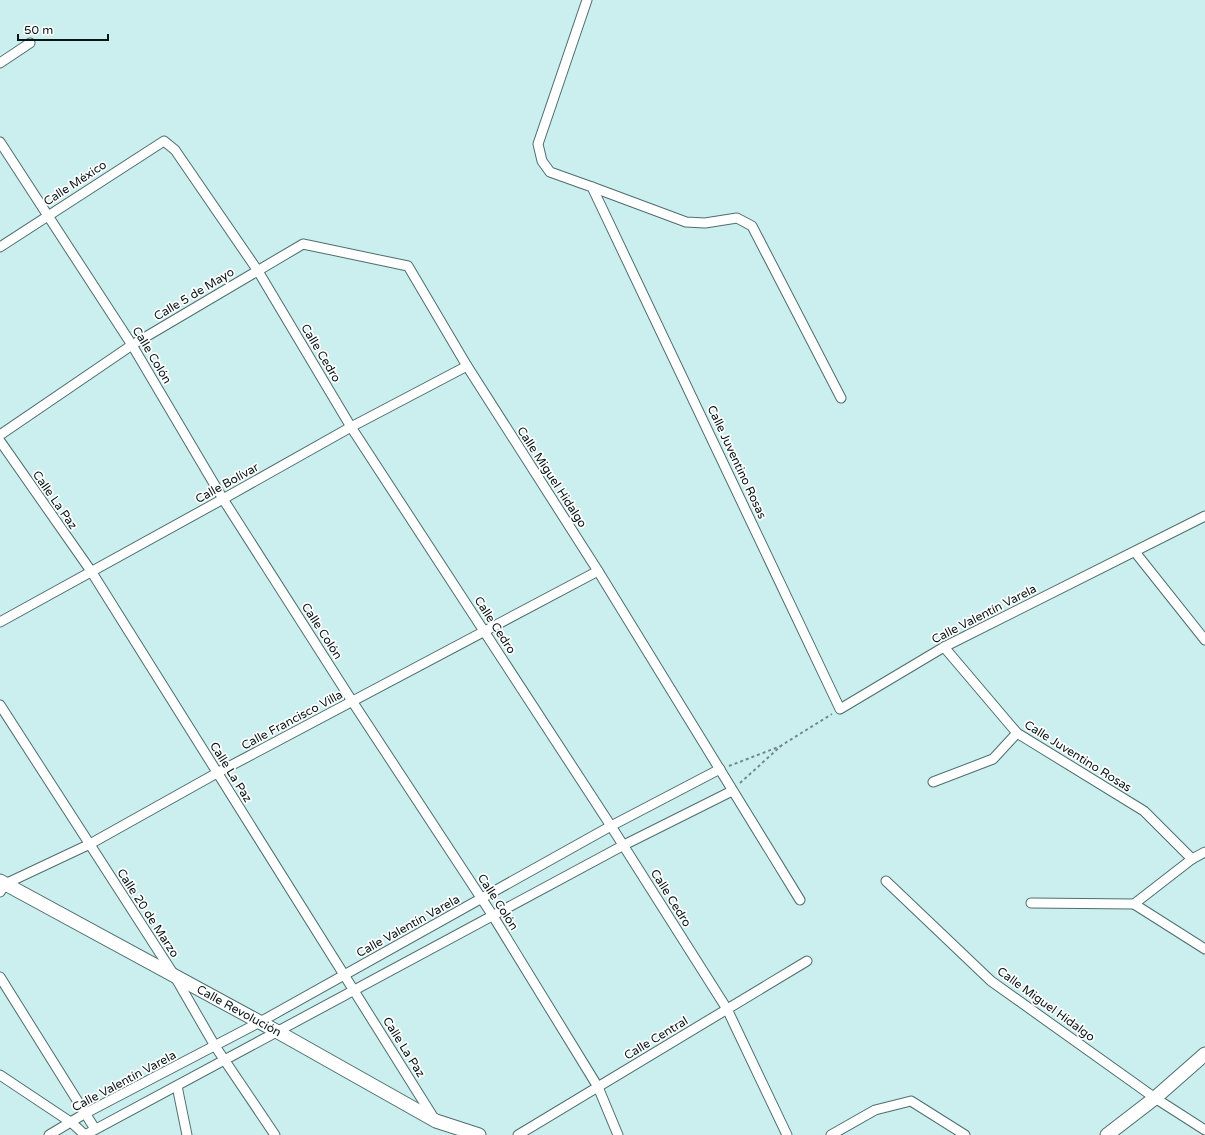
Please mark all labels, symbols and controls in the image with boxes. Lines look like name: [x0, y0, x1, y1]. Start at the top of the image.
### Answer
scale bar: [18, 16, 108, 42]
text: 50 m: [24, 23, 53, 37]
street label: Calle México: [41, 157, 109, 209]
street label: Calle 5 de Mayo: [151, 265, 237, 323]
street label: Calle Cedro: [298, 321, 344, 385]
street label: Calle Colón: [130, 324, 174, 386]
street label: Calle Juventino Rosas: [705, 403, 770, 521]
street label: Calle Miguel Hidalgo: [514, 424, 590, 530]
street label: Calle Bolívar: [193, 460, 261, 506]
street label: Calle La Paz: [30, 468, 80, 532]
street label: Calle Valentín Varela: [929, 582, 1039, 646]
street label: Calle Cedro: [471, 594, 519, 656]
street label: Calle Colón: [299, 600, 345, 662]
street label: Calle Francisco Villa: [239, 687, 345, 753]
street label: Calle Juventino Rosas: [1022, 717, 1134, 795]
street label: Calle La Paz: [207, 739, 255, 805]
street label: Calle 20 de Marzo: [114, 866, 182, 960]
street label: Calle Cedro: [648, 867, 694, 929]
street label: Calle Colón: [475, 871, 521, 933]
street label: Calle Valentín Varela: [354, 892, 462, 960]
street label: Calle Miguel Hidalgo: [994, 964, 1098, 1044]
street label: Calle Revolución: [194, 982, 284, 1039]
street label: Calle Central: [622, 1013, 690, 1063]
street label: Calle La Paz: [380, 1014, 428, 1080]
street label: Calle Valentín Varela: [70, 1048, 178, 1114]

